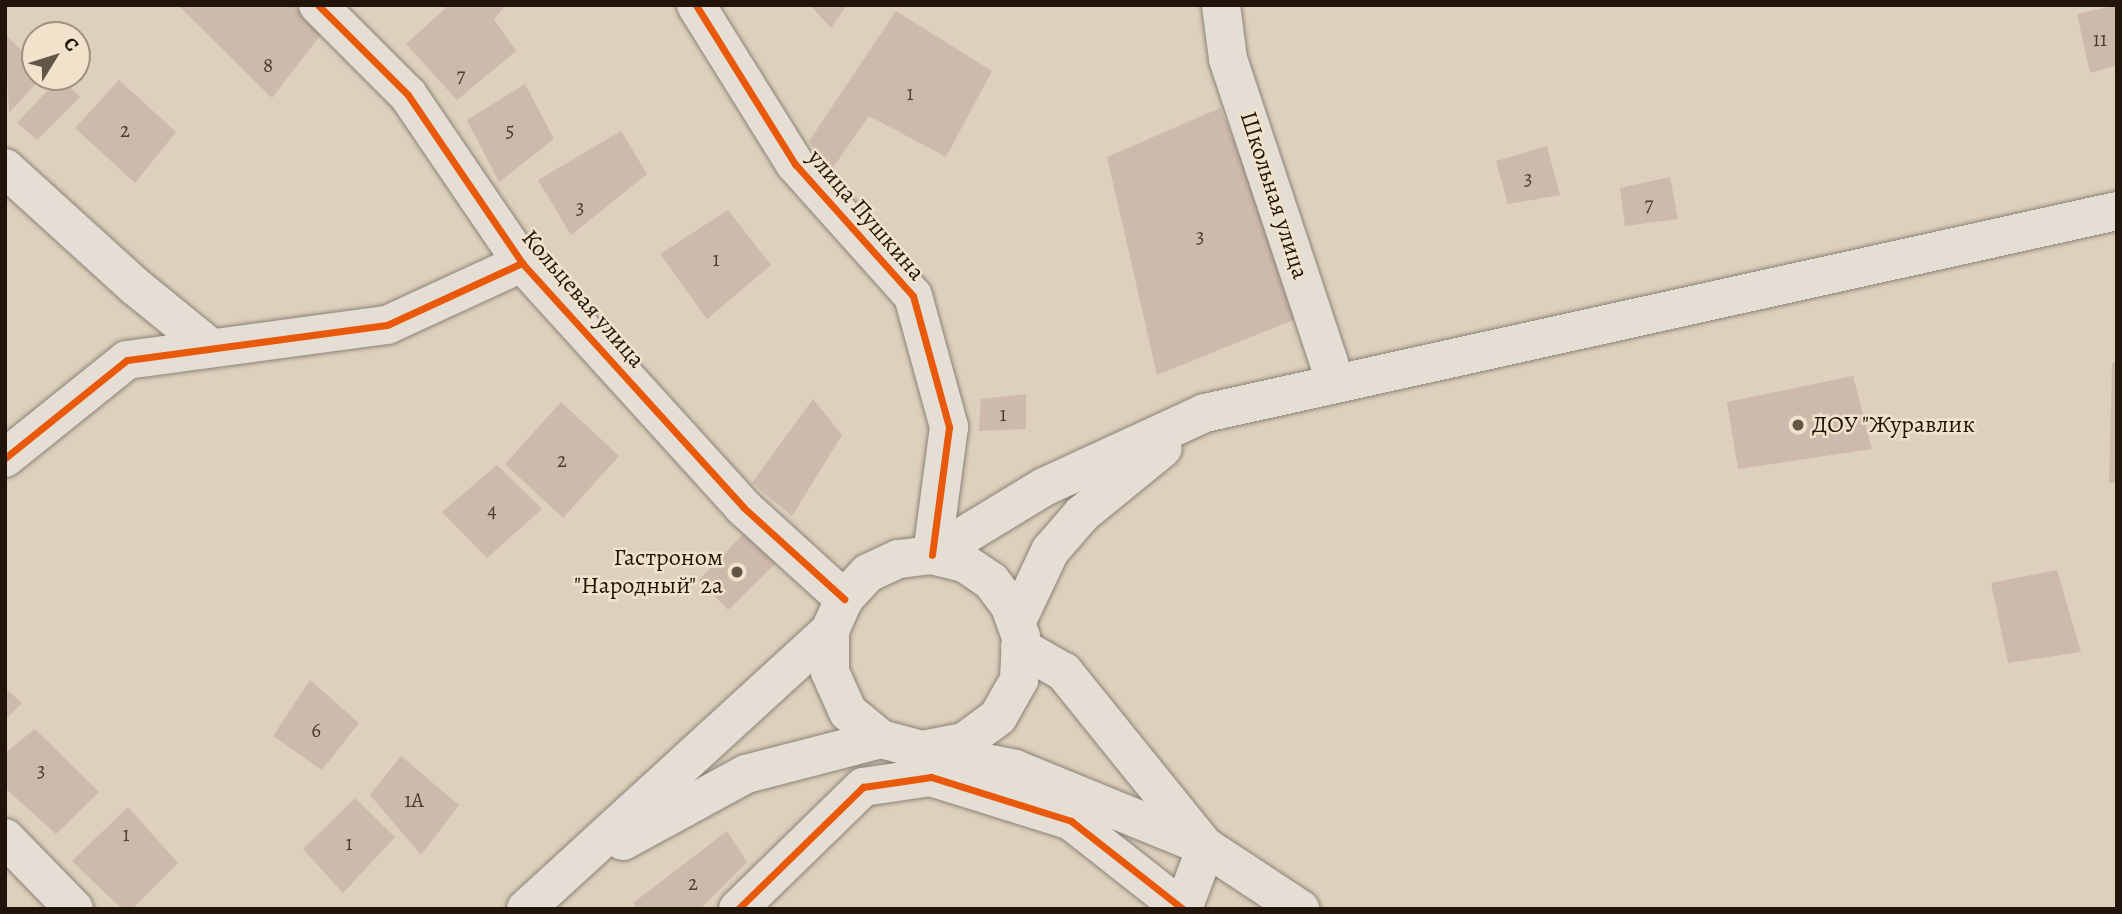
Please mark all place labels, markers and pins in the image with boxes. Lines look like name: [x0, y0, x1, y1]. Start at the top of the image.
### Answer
place label: ДОУ "Журавлик: [1812, 411, 1975, 439]
marker: ДОУ "Журавлик: [1790, 417, 1806, 433]
place label: Гастроном "Народный" 2а: [573, 544, 723, 600]
marker: Гастроном "Народный" 2а: [729, 564, 745, 580]

